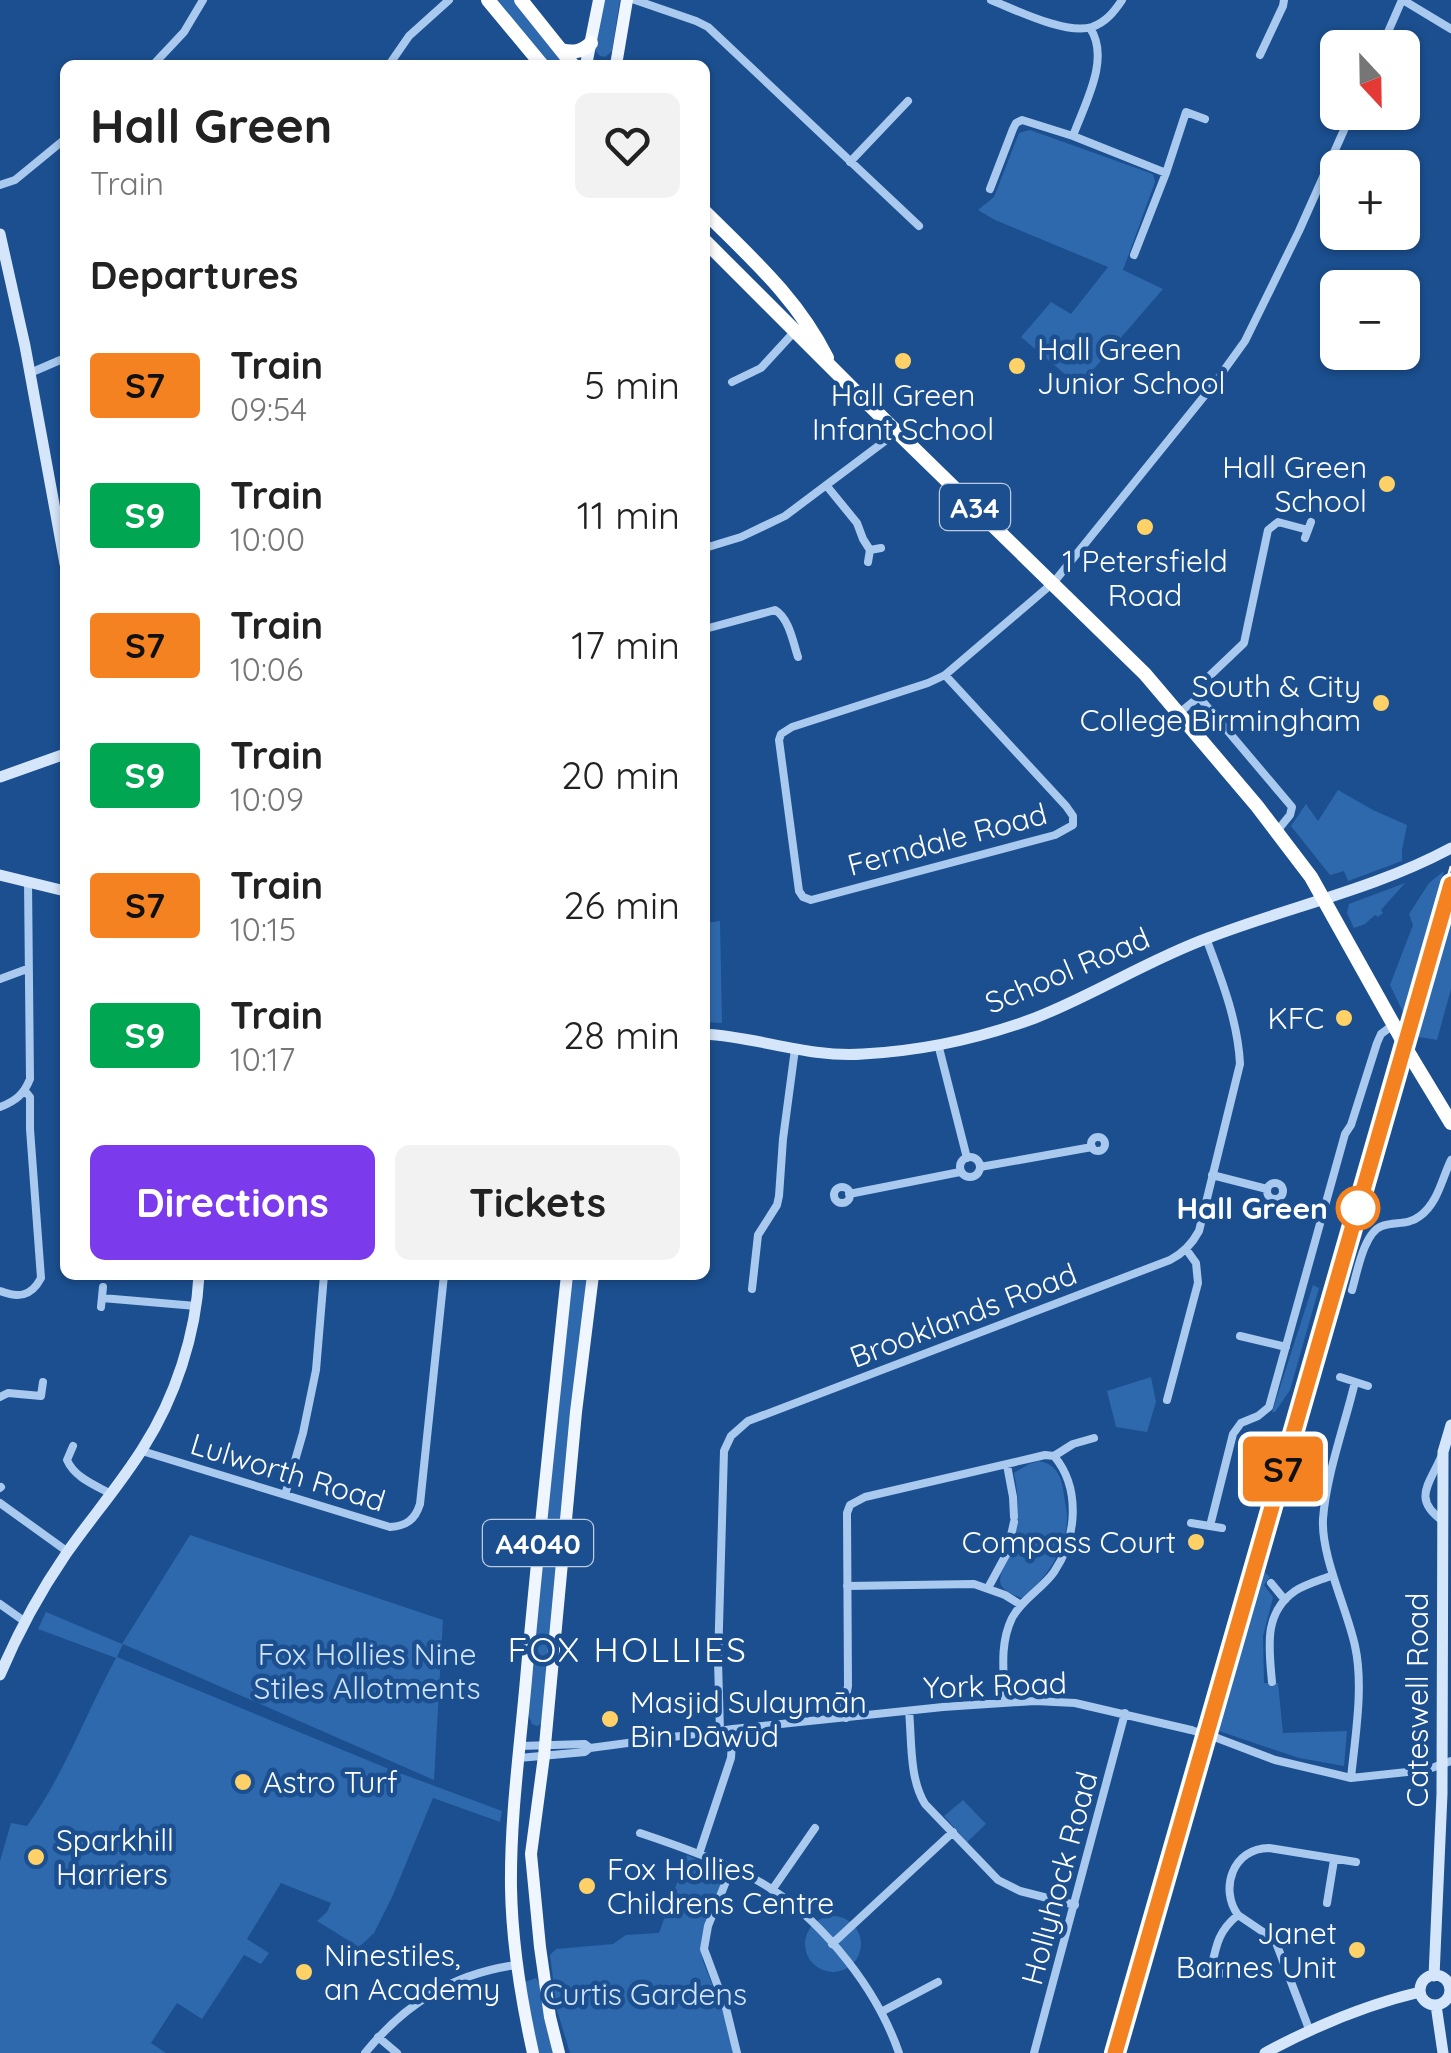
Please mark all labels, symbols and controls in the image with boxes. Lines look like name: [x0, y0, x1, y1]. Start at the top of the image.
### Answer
north arrow: [1320, 30, 1420, 130]
map controls: [1320, 30, 1420, 370]
button: heart: [575, 93, 680, 198]
text: Hall Green: [90, 95, 332, 155]
button: +: [1320, 150, 1420, 250]
text: Train: [90, 163, 164, 203]
text: Departures: [90, 251, 298, 299]
button: −: [1320, 270, 1420, 370]
place label: Hall Green Junior School: [1037, 330, 1225, 402]
text: Train: [230, 341, 323, 389]
marker: Hall Green Infant School: [892, 350, 914, 372]
marker: Hall Green Junior School: [1006, 355, 1028, 377]
text: 5 min: [584, 361, 680, 409]
text: S7: [125, 363, 165, 407]
place label: Hall Green Infant School: [812, 376, 994, 448]
text: 09:54: [230, 389, 307, 429]
place label: Hall Green School: [1222, 448, 1367, 520]
text: Train: [230, 471, 323, 519]
marker: Hall Green School: [1376, 473, 1398, 495]
road number: A34: [940, 484, 1010, 530]
text: 11 min: [577, 491, 680, 539]
text: S9: [125, 493, 165, 537]
marker: 1 Petersfield Road: [1134, 516, 1156, 538]
text: 10:00: [230, 519, 305, 559]
place label: 1 Petersfield Road: [1062, 542, 1228, 614]
text: Train: [230, 601, 323, 649]
text: 17 min: [571, 621, 680, 669]
text: S7: [125, 623, 165, 667]
text: 10:06: [230, 649, 303, 689]
place label: South & City College Birmingham: [1080, 667, 1361, 739]
marker: South & City College Birmingham: [1370, 692, 1392, 714]
text: Train: [230, 731, 323, 779]
text: 20 min: [561, 751, 680, 799]
text: S9: [125, 753, 165, 797]
text: 10:09: [230, 779, 304, 819]
street label: Ferndale Road: [843, 794, 1051, 884]
text: Train: [230, 861, 323, 909]
text: 26 min: [563, 881, 680, 929]
text: S7: [125, 883, 165, 927]
text: 10:15: [230, 909, 296, 949]
street label: School Road: [979, 918, 1155, 1022]
text: Train: [230, 991, 323, 1039]
place label: KFC: [1267, 999, 1324, 1037]
marker: KFC: [1333, 1007, 1355, 1029]
text: 28 min: [563, 1011, 680, 1059]
text: S9: [125, 1013, 165, 1057]
text: 10:17: [230, 1039, 295, 1079]
button: Directions: [90, 1145, 375, 1260]
button: Tickets: [395, 1145, 680, 1260]
marker: Hall Green: [1337, 1187, 1379, 1229]
place label: Hall Green: [1176, 1189, 1328, 1227]
street label: Brooklands Road: [844, 1254, 1082, 1376]
street label: Lulworth Road: [186, 1424, 390, 1520]
line badge: S7: [1238, 1436, 1328, 1502]
text: S7: [1263, 1447, 1303, 1491]
road number: A4040: [483, 1520, 593, 1566]
place label: Compass Court: [962, 1523, 1176, 1561]
marker: Compass Court: [1185, 1531, 1207, 1553]
street label: Cateswell Road: [1398, 1593, 1436, 1807]
district label: FOX HOLLIES: [507, 1627, 749, 1671]
park label: Fox Hollies Nine Stiles Allotments: [254, 1635, 480, 1707]
street label: York Road: [922, 1664, 1068, 1706]
place label: Masjid Sulaymān Bin Dāwūd: [630, 1683, 867, 1755]
marker: Masjid Sulaymān Bin Dāwūd: [599, 1708, 621, 1730]
place label: Astro Turf: [263, 1763, 398, 1801]
street label: Hollyhock Road: [1012, 1767, 1106, 1989]
marker: Astro Turf: [232, 1771, 254, 1793]
place label: Sparkhill Harriers: [56, 1821, 174, 1893]
marker: Sparkhill Harriers: [25, 1846, 47, 1868]
place label: Fox Hollies Childrens Centre: [607, 1850, 834, 1922]
marker: Fox Hollies Childrens Centre: [576, 1875, 598, 1897]
place label: Janet Barnes Unit: [1176, 1914, 1337, 1986]
place label: Ninestiles, an Academy: [324, 1936, 500, 2008]
marker: Janet Barnes Unit: [1346, 1939, 1368, 1961]
marker: Ninestiles, an Academy: [293, 1961, 315, 1983]
park label: Curtis Gardens: [543, 1975, 747, 2013]

